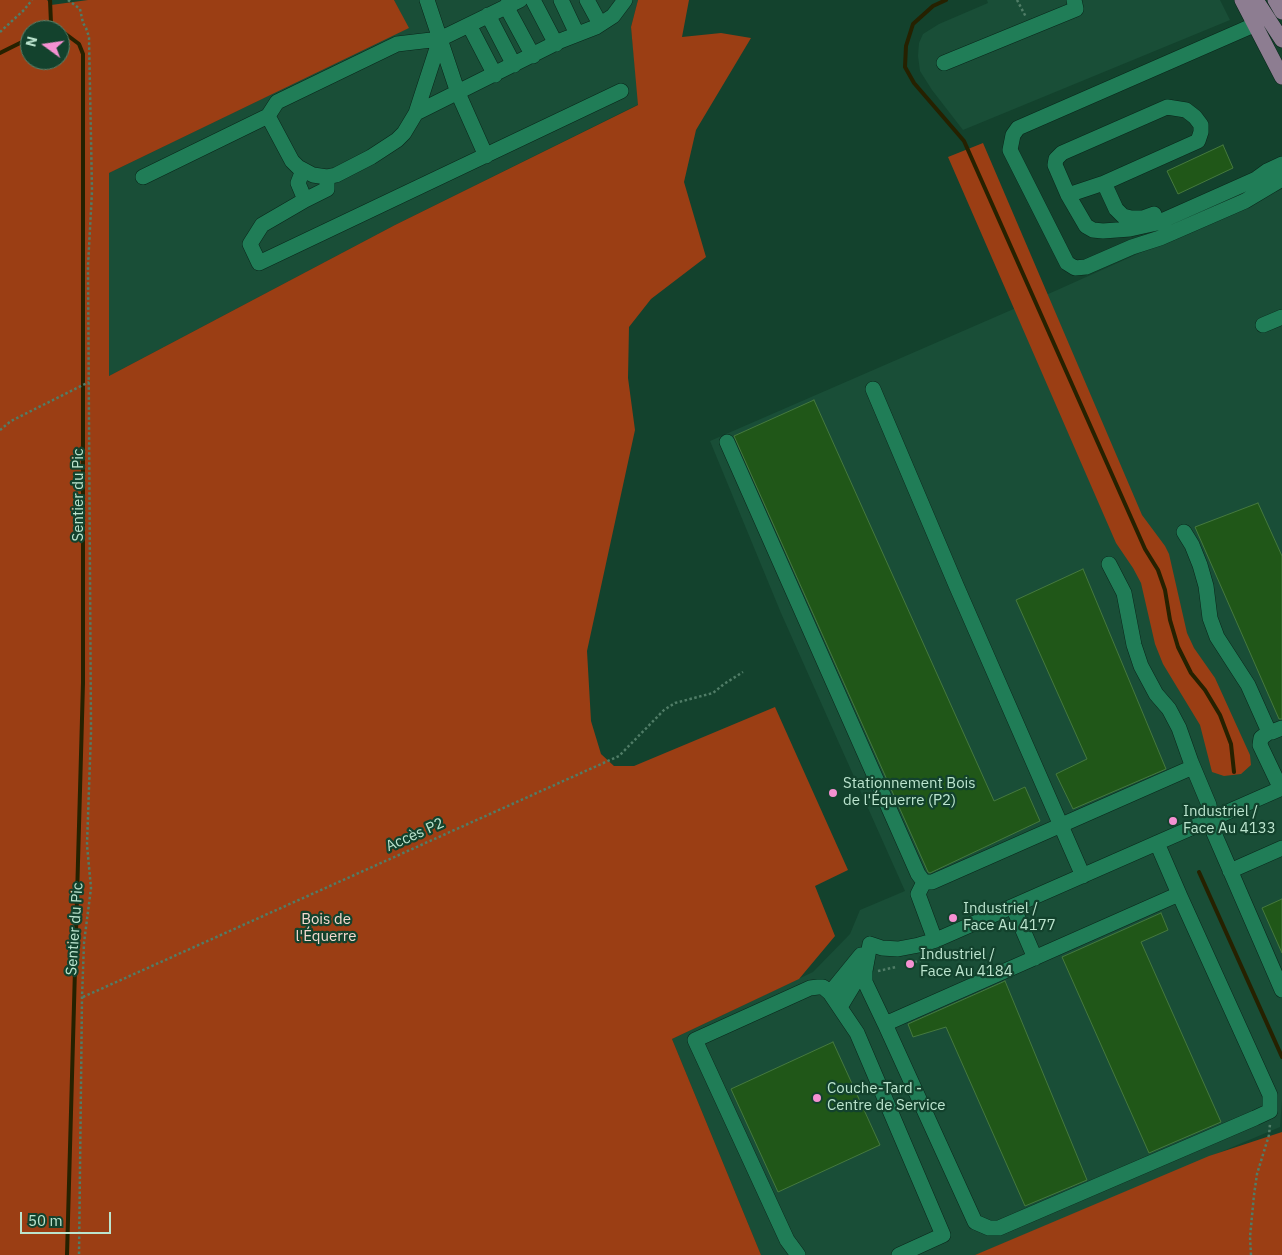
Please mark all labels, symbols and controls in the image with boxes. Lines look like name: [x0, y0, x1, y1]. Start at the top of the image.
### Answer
north arrow: [20, 20, 70, 70]
text: N: [21, 35, 41, 49]
street label: Sentier du Pic: [70, 449, 88, 541]
place label: Stationnement Bois de l'Équerre (P2): [843, 775, 976, 810]
marker: Stationnement Bois de l'Équerre (P2): [827, 787, 839, 799]
place label: Industriel / Face Au 4133: [1183, 803, 1276, 838]
street label: Accès P2: [383, 814, 447, 856]
marker: Industriel / Face Au 4133: [1167, 815, 1179, 827]
street label: Sentier du Pic: [63, 882, 87, 976]
place label: Industriel / Face Au 4177: [963, 900, 1056, 935]
park label: Bois de l'Équerre: [296, 911, 356, 946]
marker: Industriel / Face Au 4177: [947, 912, 959, 924]
place label: Industriel / Face Au 4184: [920, 946, 1013, 981]
marker: Industriel / Face Au 4184: [904, 958, 916, 970]
place label: Couche-Tard - Centre de Service: [827, 1080, 945, 1115]
marker: Couche-Tard - Centre de Service: [811, 1092, 823, 1104]
scale bar: [22, 1202, 114, 1234]
text: 50 m: [28, 1211, 63, 1230]

